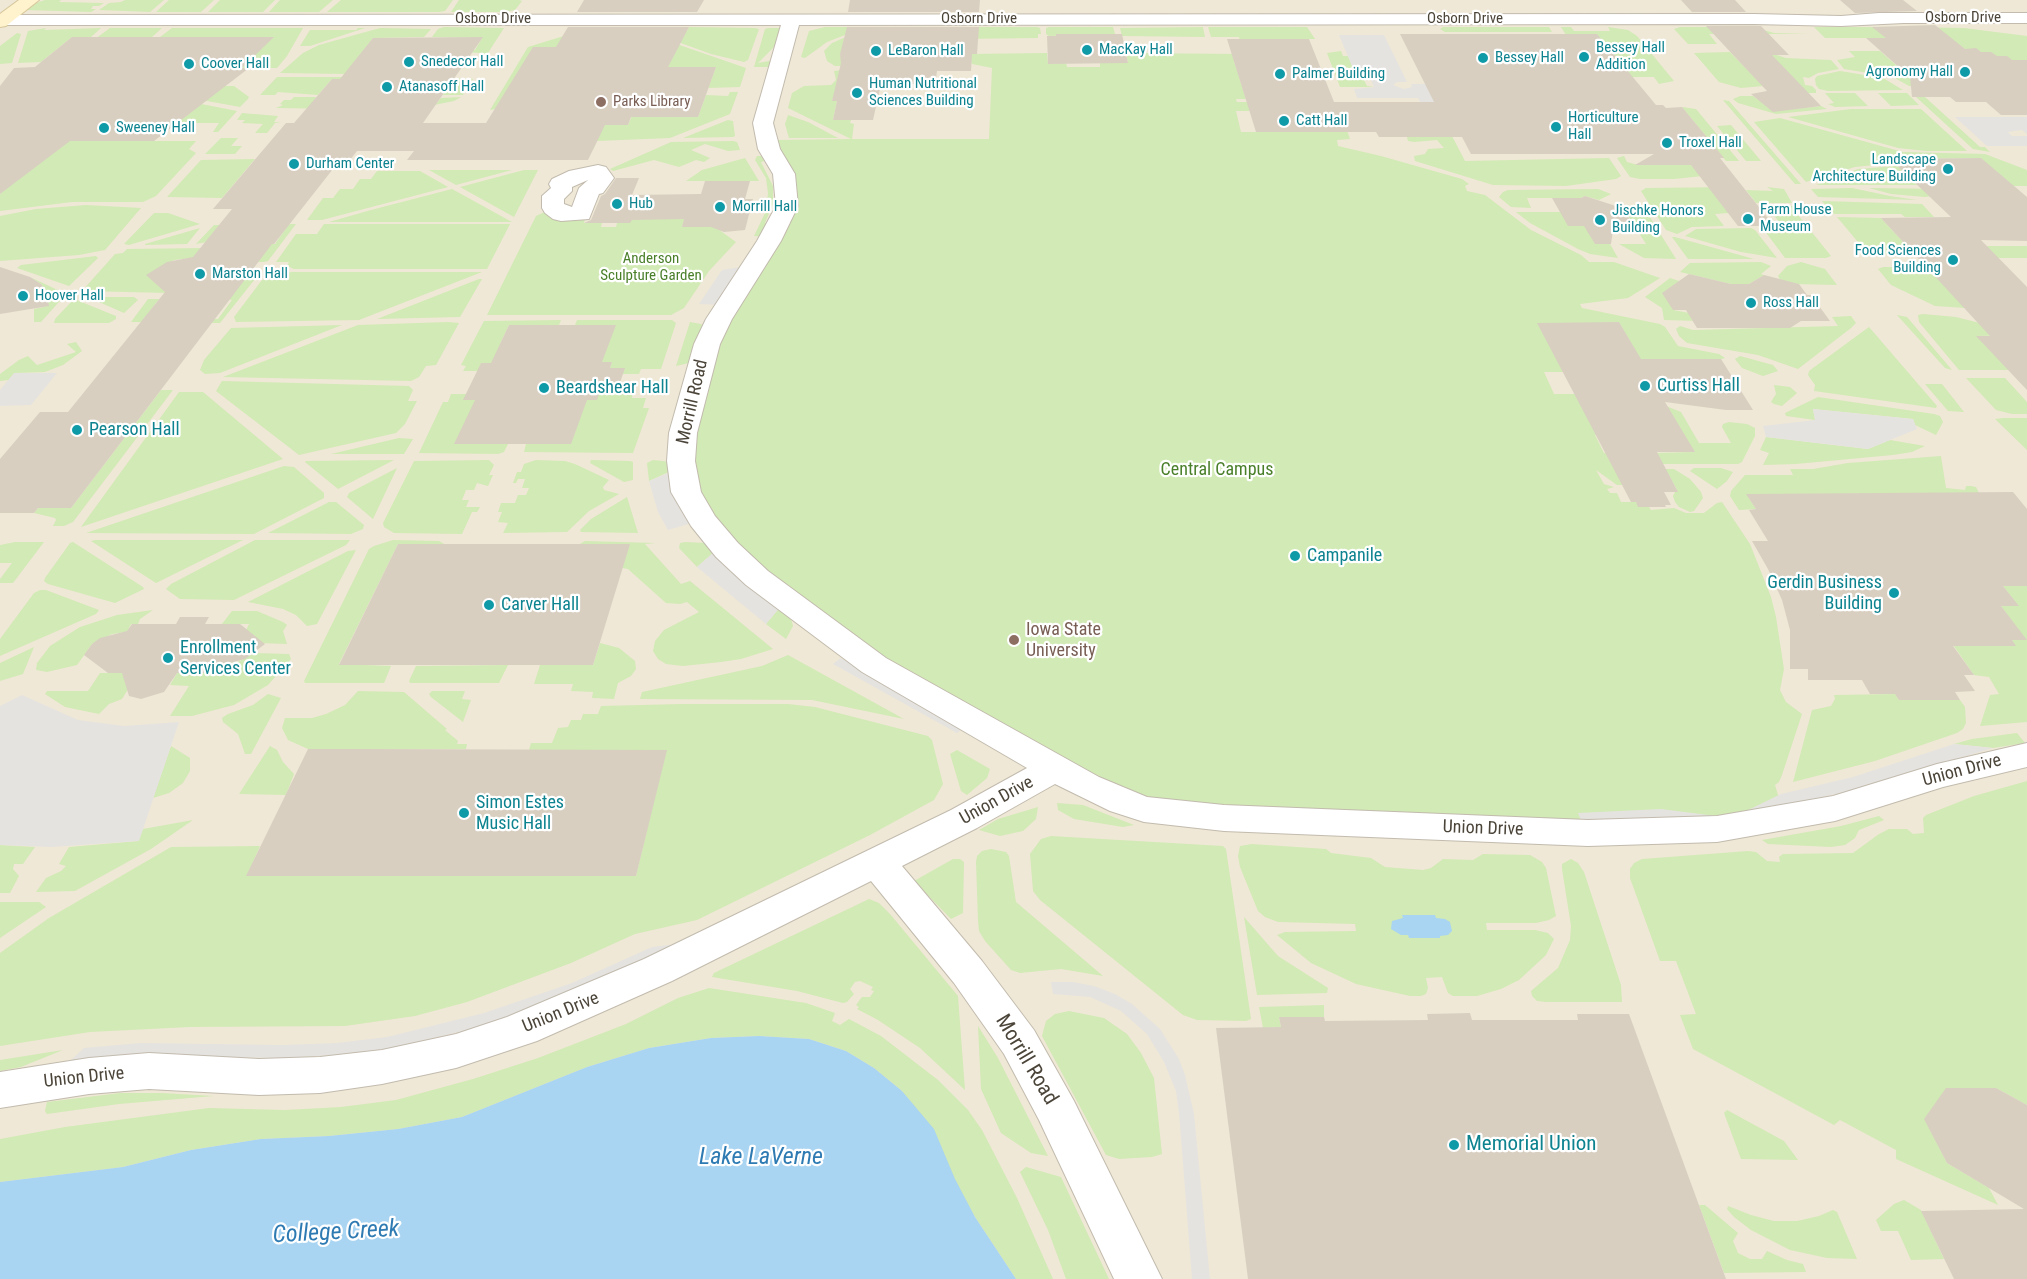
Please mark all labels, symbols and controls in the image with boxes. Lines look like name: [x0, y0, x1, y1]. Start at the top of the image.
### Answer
street label: Osborn Drive: [1925, 9, 2001, 27]
street label: Osborn Drive: [455, 10, 531, 28]
street label: Osborn Drive: [941, 10, 1017, 28]
street label: Osborn Drive: [1427, 10, 1503, 28]
place label: Bessey Hall Addition: [1596, 39, 1665, 74]
place label: MacKay Hall: [1099, 41, 1173, 59]
place label: LeBaron Hall: [888, 42, 964, 60]
marker: MacKay Hall: [1080, 43, 1094, 57]
marker: LeBaron Hall: [869, 44, 883, 58]
place label: Bessey Hall: [1495, 49, 1564, 67]
marker: Bessey Hall Addition: [1577, 50, 1591, 64]
marker: Bessey Hall: [1476, 51, 1490, 65]
place label: Snedecor Hall: [421, 53, 503, 71]
place label: Coover Hall: [201, 55, 269, 73]
marker: Snedecor Hall: [402, 55, 416, 69]
marker: Coover Hall: [182, 57, 196, 71]
place label: Agronomy Hall: [1866, 63, 1953, 81]
place label: Palmer Building: [1292, 65, 1385, 83]
marker: Agronomy Hall: [1958, 65, 1972, 79]
marker: Palmer Building: [1273, 67, 1287, 81]
place label: Human Nutritional Sciences Building: [869, 75, 977, 110]
place label: Atanasoff Hall: [399, 78, 484, 96]
marker: Atanasoff Hall: [380, 80, 394, 94]
marker: Human Nutritional Sciences Building: [850, 86, 864, 100]
place label: Parks Library: [613, 93, 690, 111]
marker: Parks Library: [594, 95, 608, 109]
place label: Horticulture Hall: [1568, 109, 1638, 144]
place label: Catt Hall: [1296, 112, 1347, 130]
marker: Catt Hall: [1277, 114, 1291, 128]
place label: Sweeney Hall: [116, 119, 195, 137]
marker: Horticulture Hall: [1549, 120, 1563, 134]
marker: Sweeney Hall: [97, 121, 111, 135]
place label: Troxel Hall: [1679, 134, 1742, 152]
marker: Troxel Hall: [1660, 136, 1674, 150]
place label: Landscape Architecture Building: [1812, 151, 1936, 186]
place label: Durham Center: [306, 155, 394, 173]
marker: Durham Center: [287, 157, 301, 171]
marker: Landscape Architecture Building: [1941, 162, 1955, 176]
place label: Hub: [629, 195, 653, 213]
marker: Hub: [610, 197, 624, 211]
place label: Morrill Hall: [732, 198, 797, 216]
marker: Morrill Hall: [713, 200, 727, 214]
place label: Farm House Museum: [1760, 201, 1831, 236]
place label: Jischke Honors Building: [1612, 202, 1704, 237]
marker: Farm House Museum: [1741, 212, 1755, 226]
marker: Jischke Honors Building: [1593, 213, 1607, 227]
place label: Food Sciences Building: [1855, 242, 1941, 277]
park label: Anderson Sculpture Garden: [600, 250, 702, 285]
marker: Food Sciences Building: [1946, 253, 1960, 267]
place label: Marston Hall: [212, 265, 288, 283]
marker: Marston Hall: [193, 267, 207, 281]
place label: Hoover Hall: [35, 287, 104, 305]
marker: Hoover Hall: [16, 289, 30, 303]
place label: Ross Hall: [1763, 294, 1819, 312]
marker: Ross Hall: [1744, 296, 1758, 310]
street label: Morrill Road: [673, 358, 713, 446]
place label: Curtiss Hall: [1657, 375, 1740, 397]
place label: Beardshear Hall: [556, 377, 669, 399]
marker: Curtiss Hall: [1638, 379, 1652, 393]
marker: Beardshear Hall: [537, 381, 551, 395]
place label: Pearson Hall: [89, 419, 180, 441]
marker: Pearson Hall: [70, 423, 84, 437]
park label: Central Campus: [1161, 459, 1273, 481]
place label: Campanile: [1307, 545, 1382, 567]
marker: Campanile: [1288, 549, 1302, 563]
place label: Gerdin Business Building: [1767, 572, 1882, 614]
marker: Gerdin Business Building: [1887, 586, 1901, 600]
place label: Carver Hall: [501, 594, 579, 616]
marker: Carver Hall: [482, 598, 496, 612]
place label: Iowa State University: [1026, 619, 1101, 662]
marker: Iowa State University: [1007, 633, 1021, 647]
place label: Enrollment Services Center: [180, 637, 291, 680]
marker: Enrollment Services Center: [161, 651, 175, 665]
street label: Union Drive: [1920, 750, 2004, 792]
street label: Union Drive: [956, 772, 1038, 830]
place label: Simon Estes Music Hall: [476, 792, 564, 834]
marker: Simon Estes Music Hall: [457, 806, 471, 820]
street label: Union Drive: [1442, 817, 1524, 841]
street label: Union Drive: [520, 988, 602, 1038]
street label: Morrill Road: [989, 1010, 1063, 1110]
street label: Union Drive: [43, 1063, 125, 1093]
place label: Memorial Union: [1466, 1132, 1596, 1158]
marker: Memorial Union: [1447, 1138, 1461, 1152]
water label: Lake LaVerne: [699, 1144, 823, 1172]
water label: College Creek: [272, 1215, 400, 1251]

